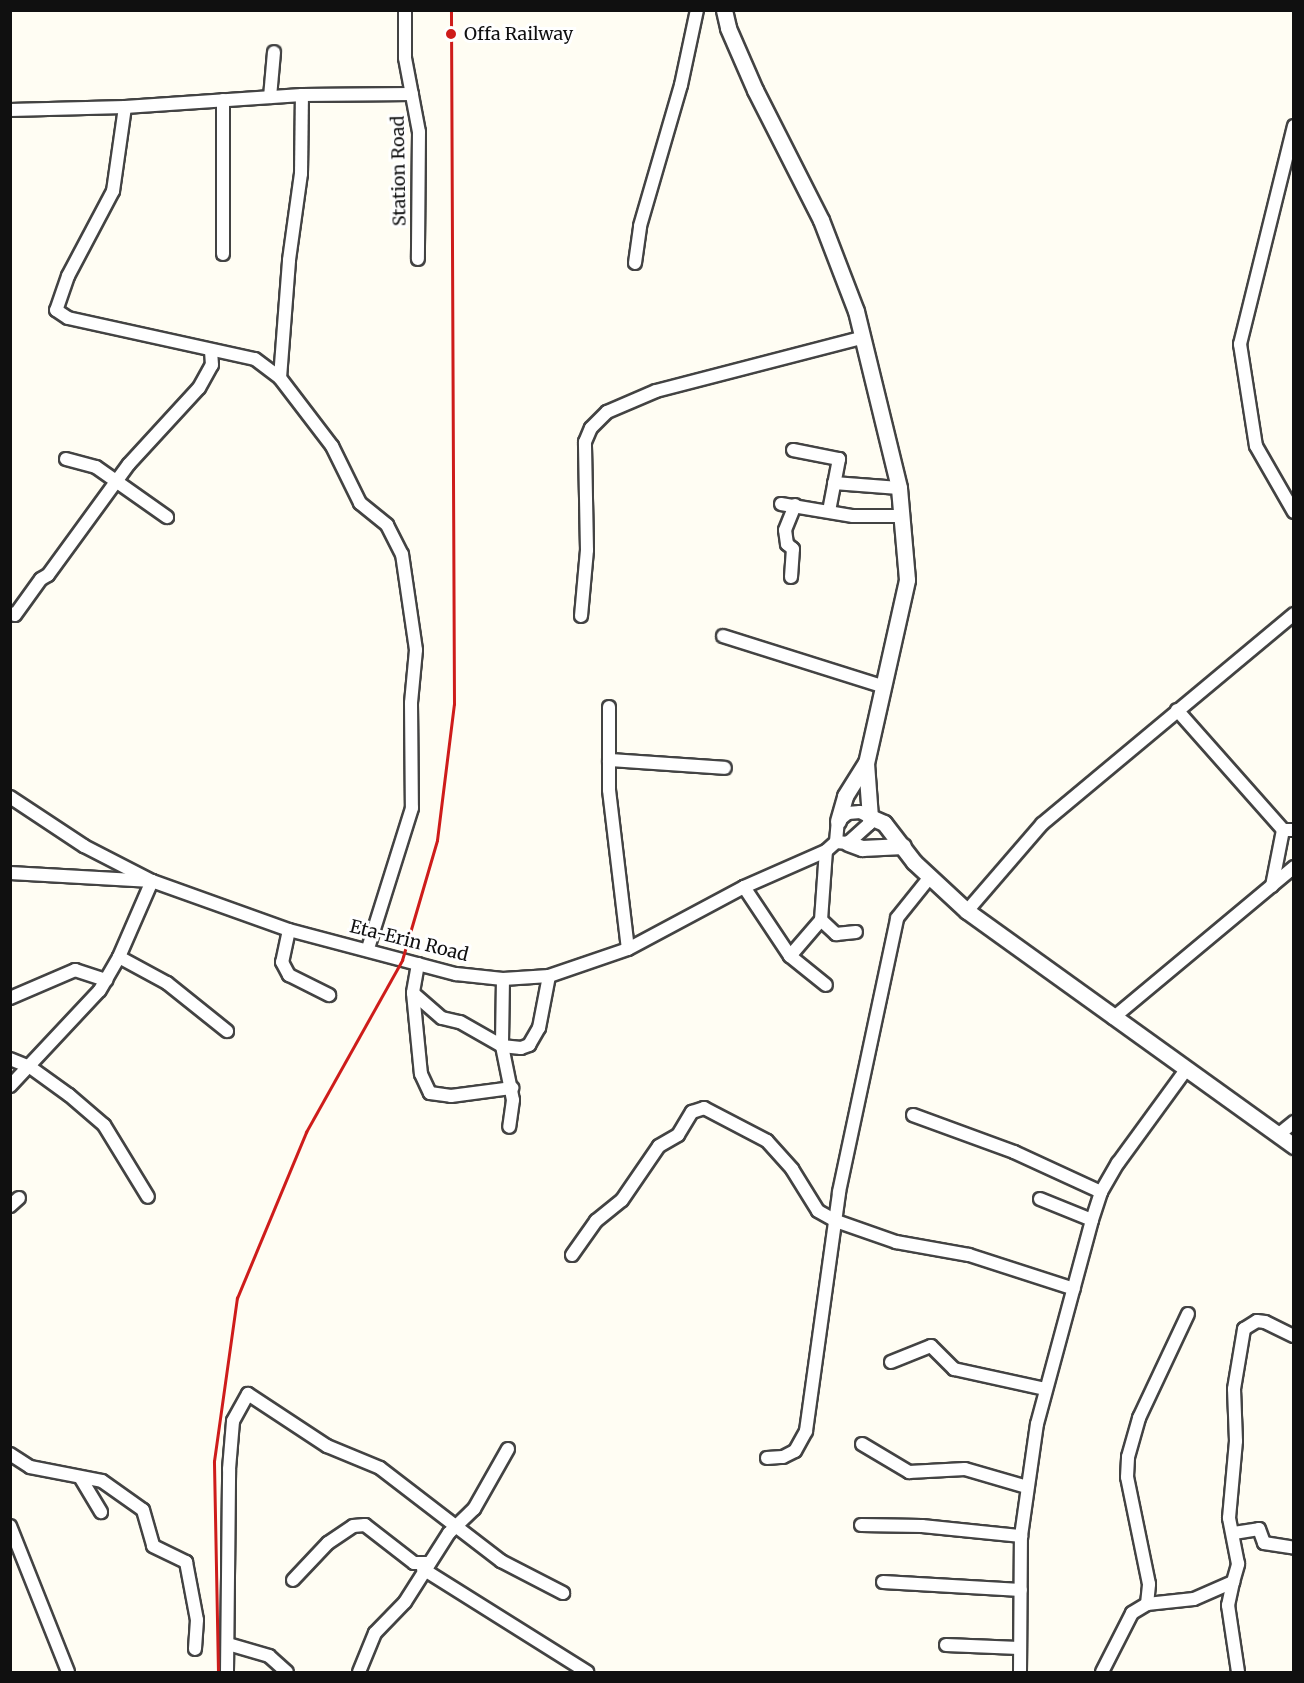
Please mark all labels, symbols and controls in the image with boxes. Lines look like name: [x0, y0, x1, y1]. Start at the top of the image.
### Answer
place label: Offa Railway: [464, 23, 573, 45]
marker: Offa Railway: [442, 25, 460, 43]
street label: Station Road: [387, 116, 411, 226]
street label: Eta-Erin Road: [348, 916, 470, 966]

